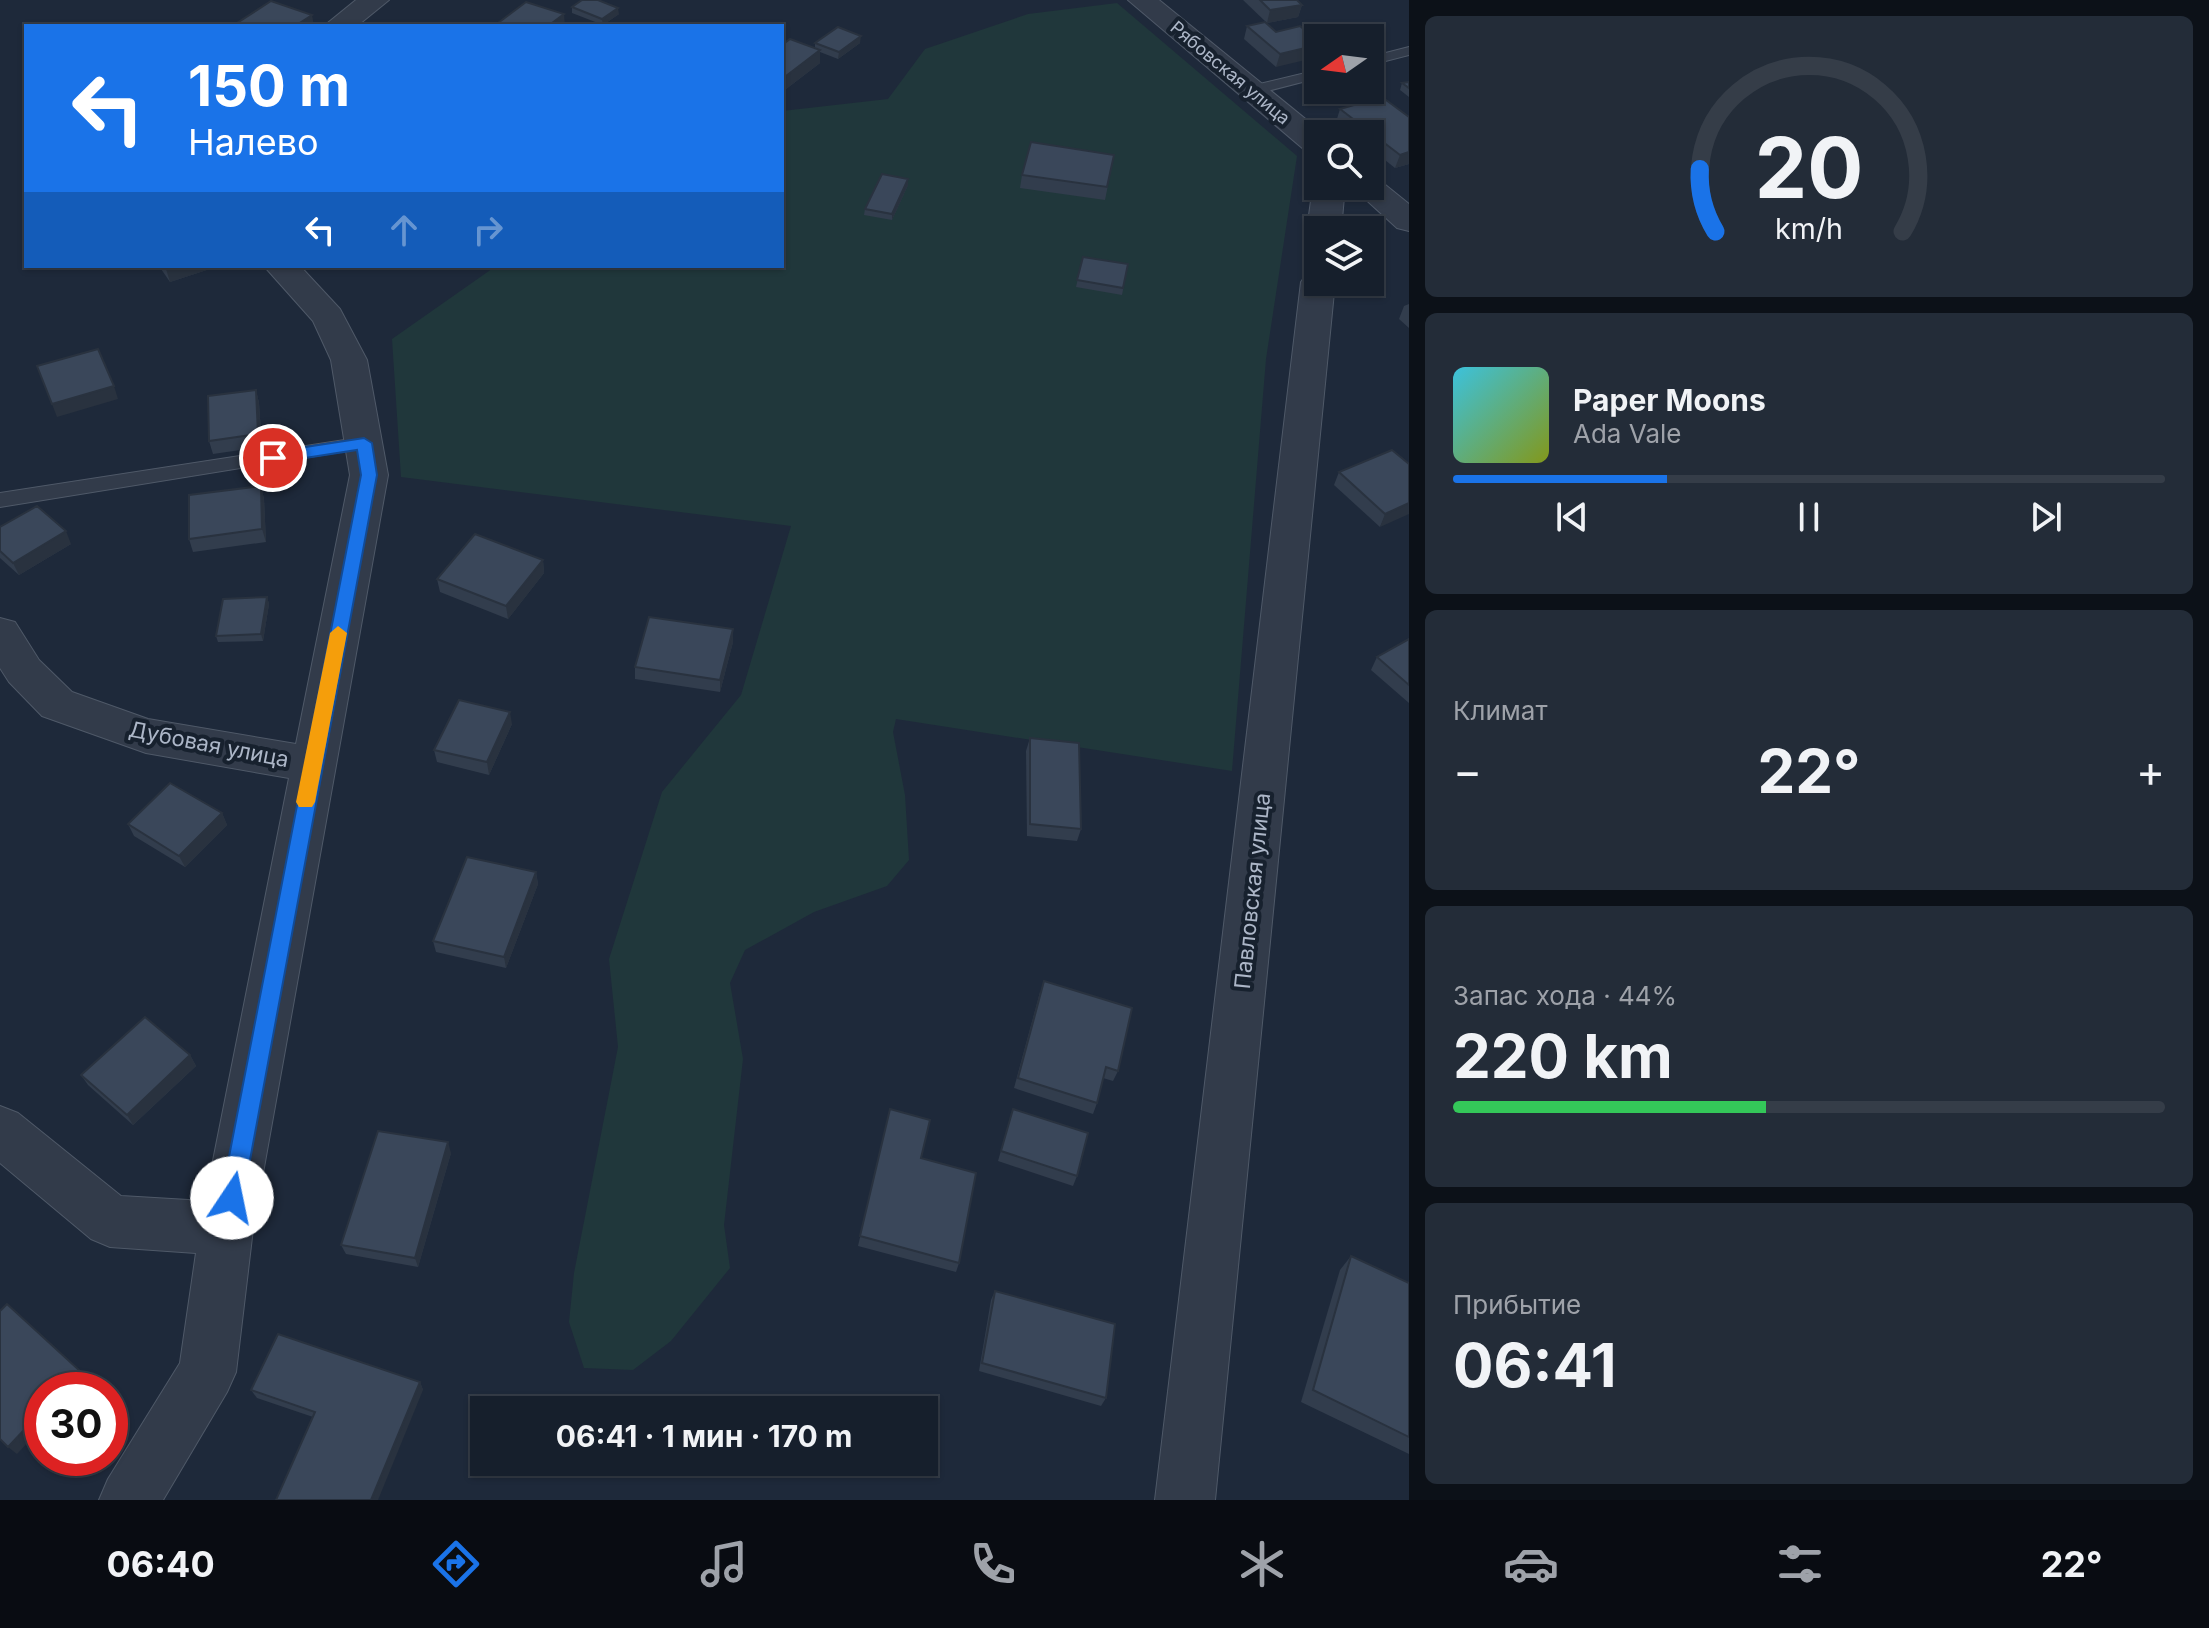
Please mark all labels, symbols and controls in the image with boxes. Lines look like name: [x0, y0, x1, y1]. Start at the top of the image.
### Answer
street label: Рябовская улица: [1166, 17, 1294, 129]
north arrow: [1304, 24, 1384, 104]
map controls: [1304, 24, 1384, 296]
text: 150 m: [188, 52, 350, 120]
icon: left: [56, 56, 160, 160]
text: 20: [1755, 117, 1863, 218]
text: Налево: [188, 120, 319, 164]
button: search: [1304, 120, 1384, 200]
icon: left: [298, 208, 342, 252]
icon: ahead: [382, 208, 426, 252]
icon: right: [466, 208, 510, 252]
text: km/h: [1775, 212, 1843, 247]
button: layers: [1304, 216, 1384, 296]
text: Paper Moons: [1573, 382, 1766, 418]
text: Ada Vale: [1573, 418, 1681, 449]
pin: [239, 424, 307, 492]
icon: arrive: [251, 436, 295, 480]
icon: previous: [1550, 495, 1594, 539]
icon: pause: [1787, 495, 1831, 539]
icon: next: [2024, 495, 2068, 539]
text: Климат: [1453, 695, 1548, 726]
street label: Дубовая улица: [127, 716, 291, 772]
text: 22°: [1757, 735, 1861, 807]
text: −: [1453, 744, 1482, 798]
text: +: [2136, 744, 2165, 798]
street label: Павловская улица: [1229, 792, 1275, 990]
text: Запас хода · 44%: [1453, 980, 1677, 1011]
text: 220 km: [1453, 1020, 1673, 1092]
position arrow: [190, 1156, 274, 1240]
text: Прибытие: [1453, 1289, 1581, 1320]
text: 06:41: [1453, 1329, 1617, 1401]
speed limit sign: 30: [24, 1372, 128, 1476]
text: 06:41 · 1 мин · 170 m: [556, 1418, 852, 1454]
icon: directions: [428, 1536, 484, 1592]
icon: music: [696, 1536, 752, 1592]
icon: phone: [965, 1536, 1021, 1592]
icon: climate: [1234, 1536, 1290, 1592]
icon: car: [1503, 1536, 1559, 1592]
icon: filters: [1772, 1536, 1828, 1592]
text: 06:40: [106, 1542, 215, 1586]
text: 22°: [2041, 1542, 2103, 1586]

